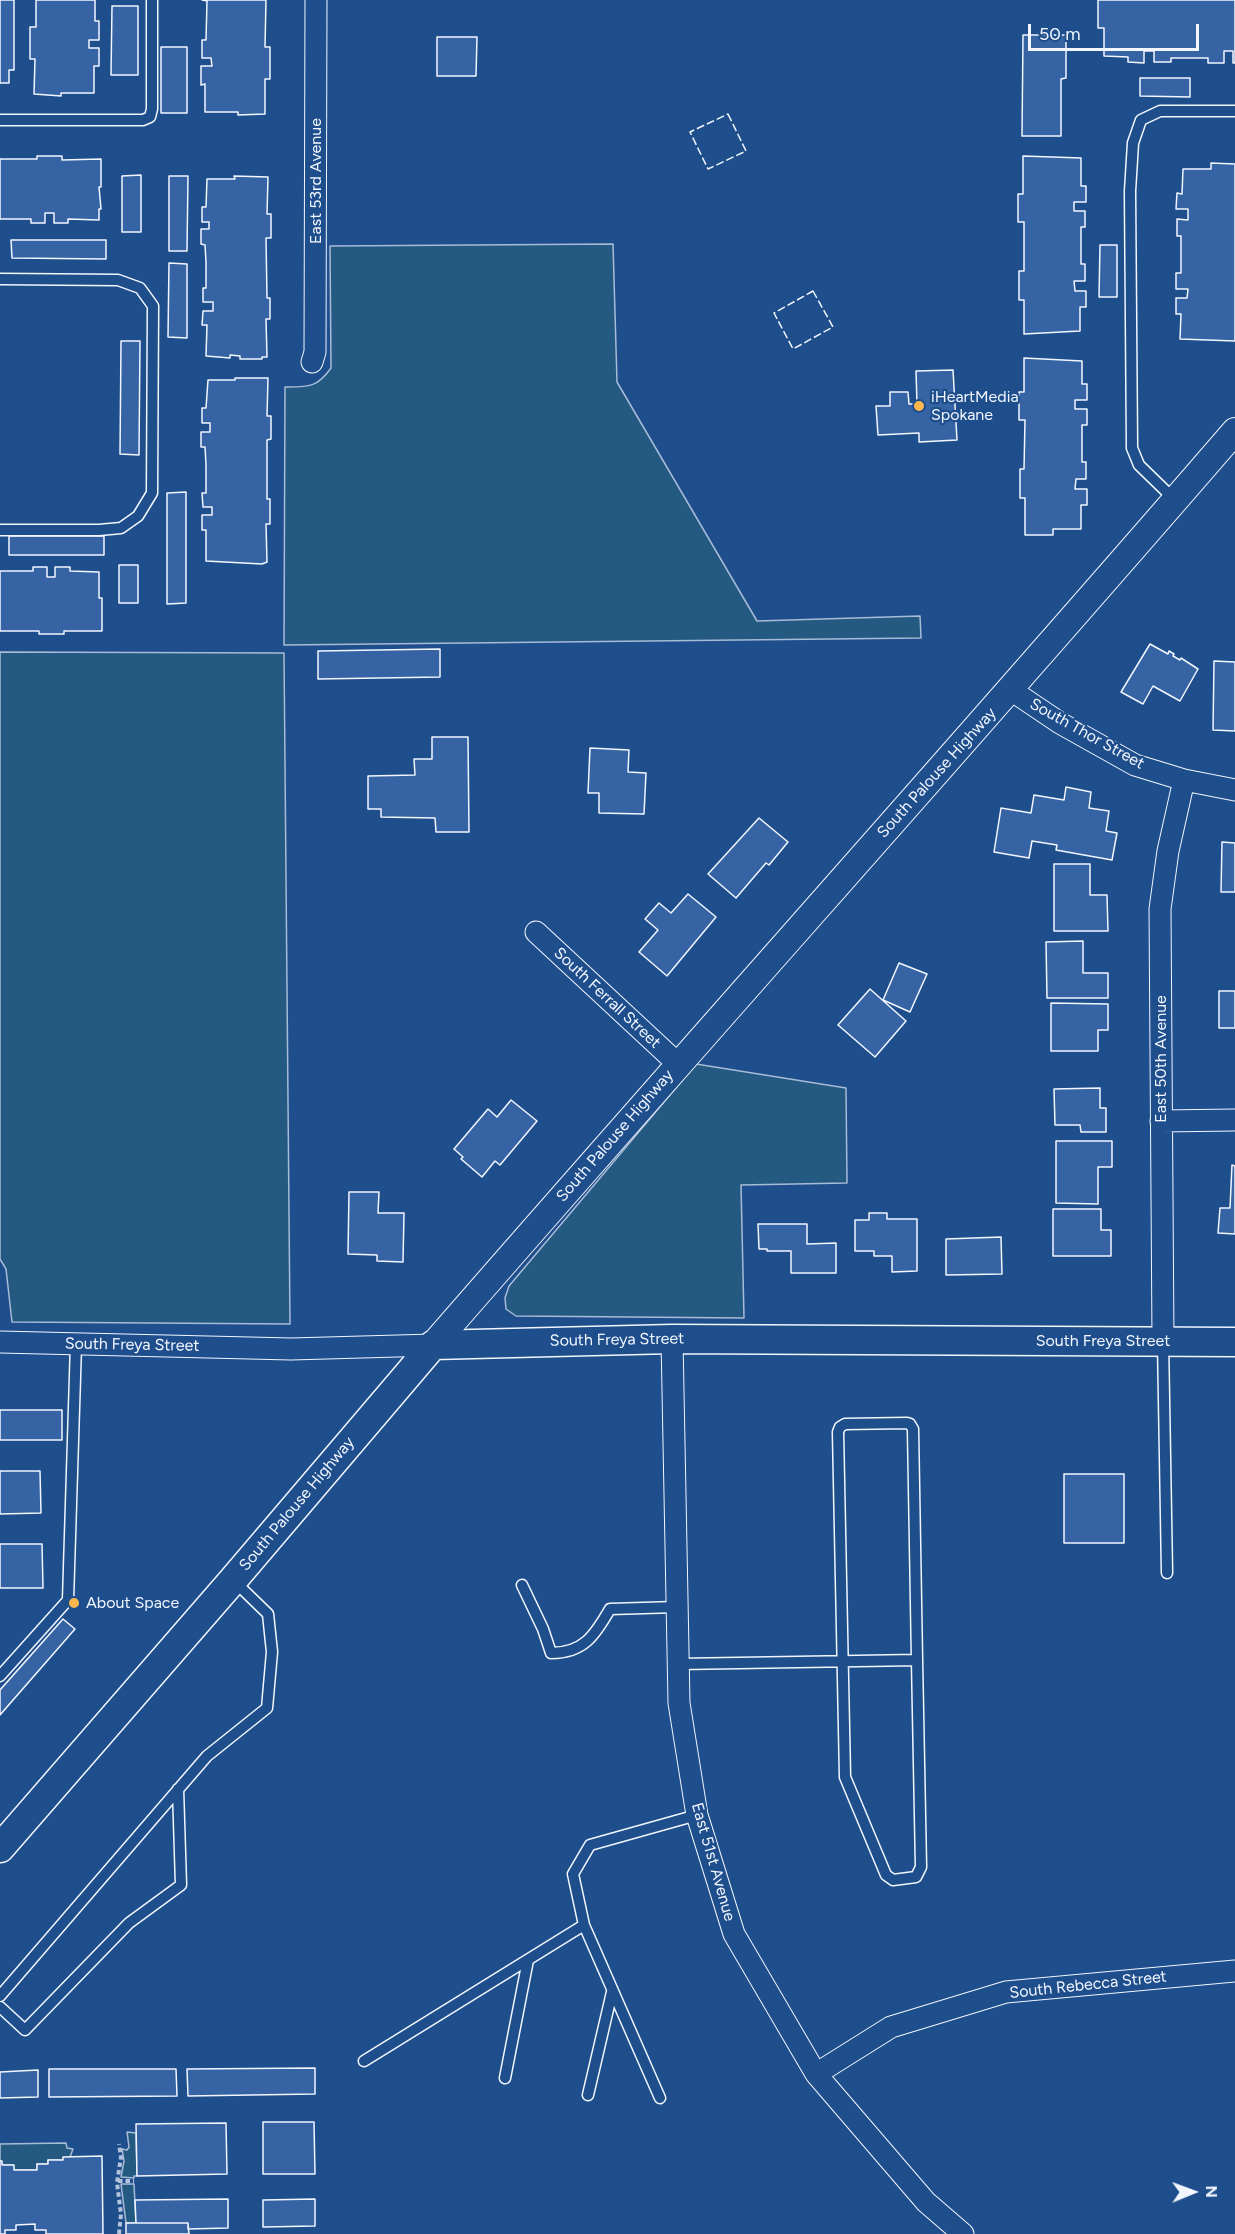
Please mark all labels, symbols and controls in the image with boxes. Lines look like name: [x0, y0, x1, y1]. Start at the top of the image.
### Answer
scale bar: [1031, 12, 1202, 50]
text: 50 m: [1039, 23, 1081, 45]
street label: East 53rd Avenue: [306, 118, 326, 244]
place label: iHeartMedia Spokane: [931, 387, 1019, 425]
marker: iHeartMedia Spokane: [912, 399, 926, 413]
street label: South Thor Street: [1026, 695, 1148, 773]
street label: South Palouse Highway: [873, 704, 1001, 842]
street label: South Ferrall Street: [550, 944, 664, 1052]
street label: East 50th Avenue: [1151, 995, 1171, 1123]
street label: South Palouse Highway: [552, 1066, 678, 1206]
street label: South Freya Street: [550, 1329, 684, 1351]
street label: South Freya Street: [1036, 1331, 1170, 1351]
street label: South Freya Street: [65, 1334, 199, 1356]
street label: South Palouse Highway: [235, 1433, 359, 1575]
place label: About Space: [86, 1593, 179, 1613]
marker: About Space: [67, 1596, 81, 1610]
street label: East 51st Avenue: [687, 1800, 739, 1924]
street label: South Rebecca Street: [1008, 1967, 1168, 2003]
north arrow: [1163, 2162, 1223, 2222]
text: N: [1202, 2185, 1221, 2198]

